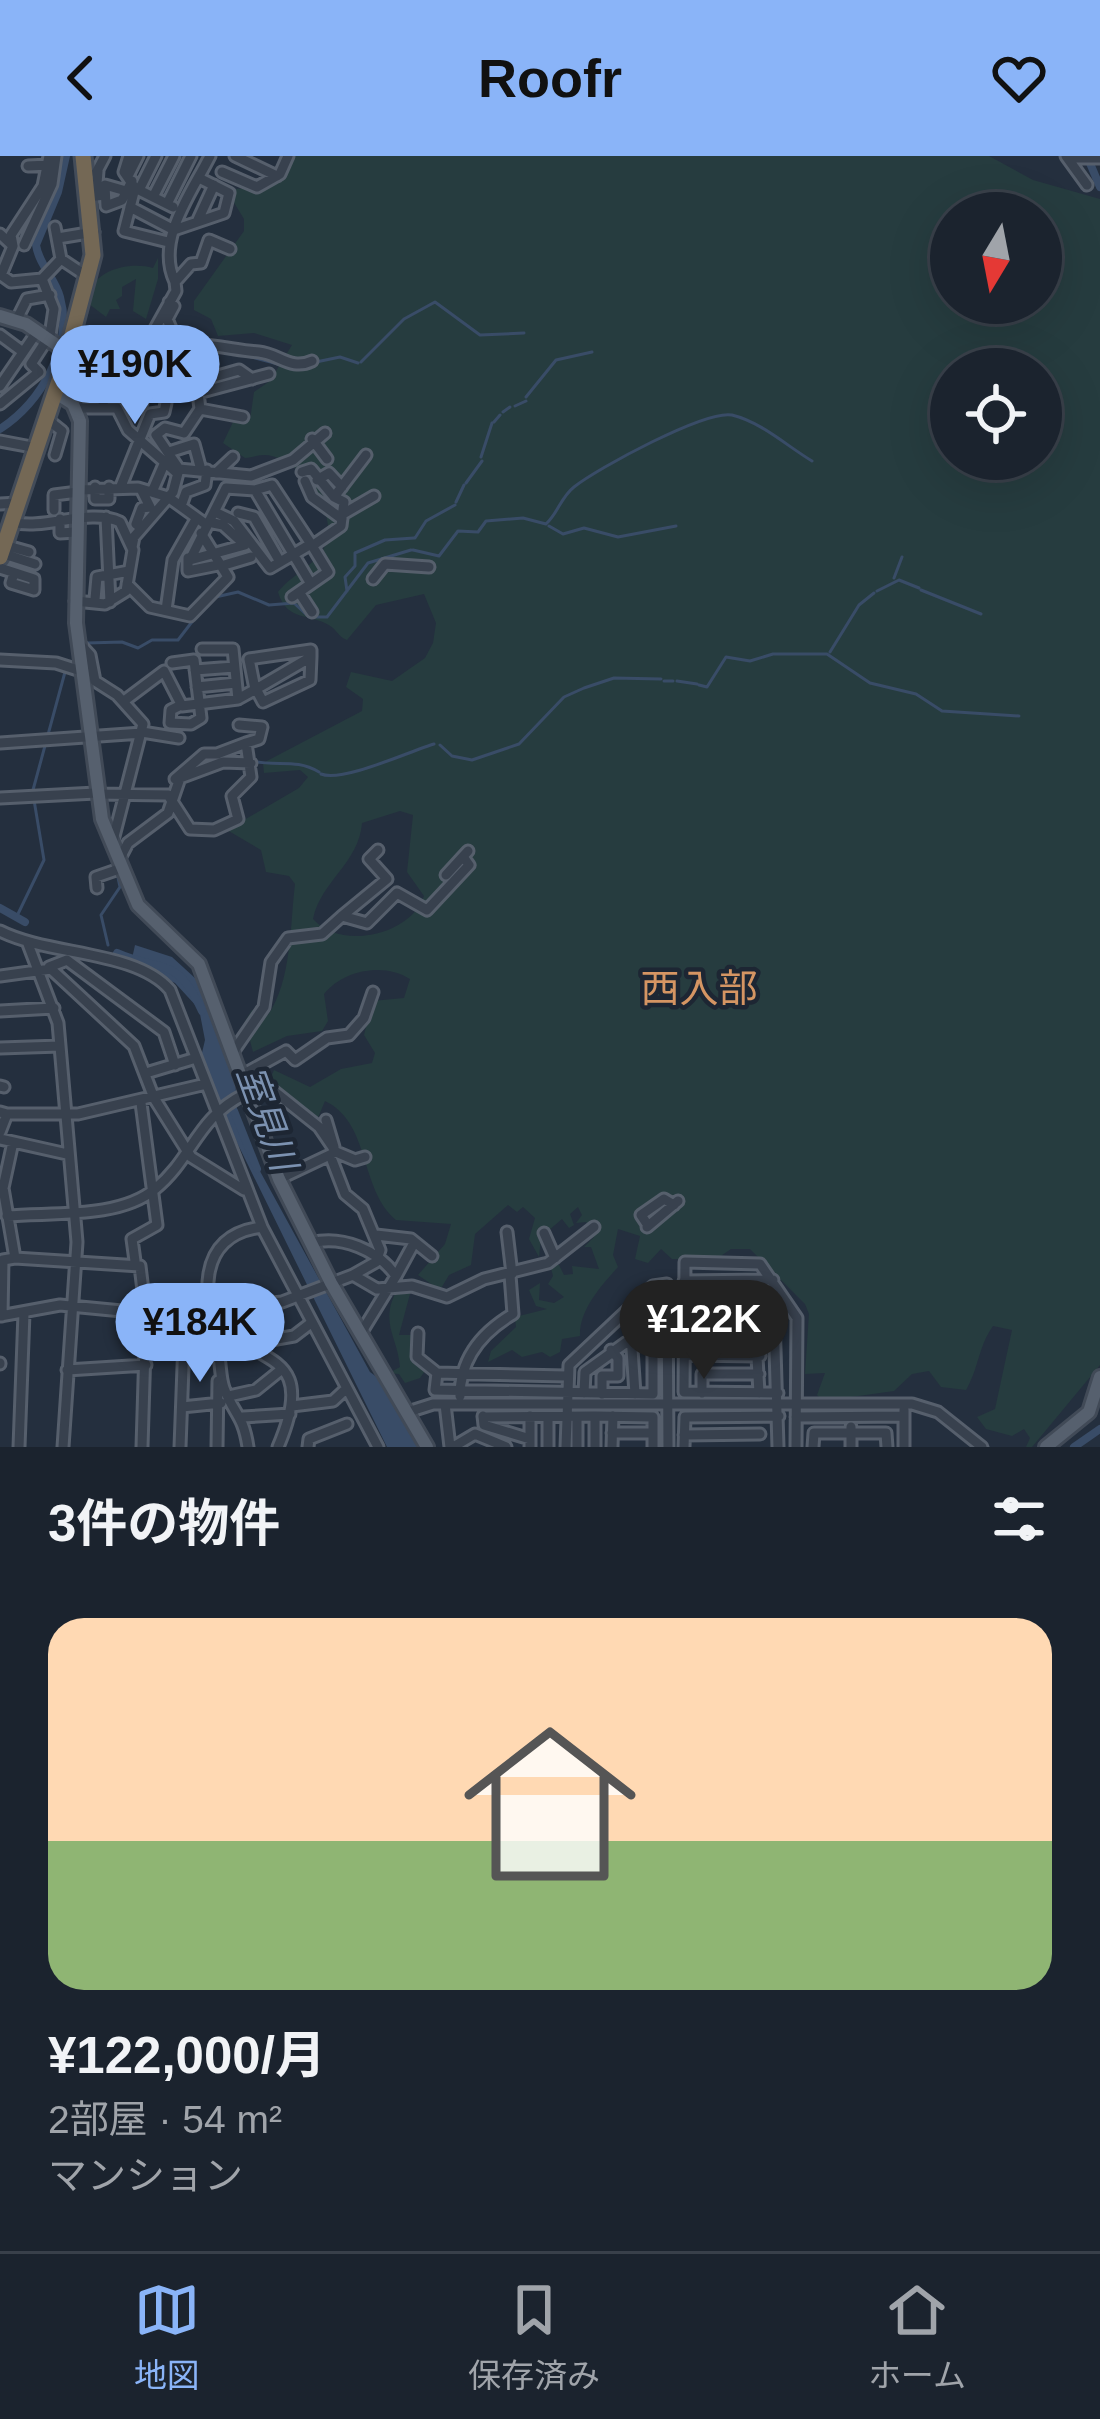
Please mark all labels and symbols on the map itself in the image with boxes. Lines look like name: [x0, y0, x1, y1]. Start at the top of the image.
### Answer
north arrow: [930, 192, 1062, 324]
pin: ¥190K: [51, 325, 219, 427]
district label: 西入部: [640, 967, 758, 1010]
water label: 室見川: [229, 1060, 306, 1180]
pin: ¥122K: [620, 1280, 788, 1382]
pin: ¥184K: [116, 1283, 284, 1385]

